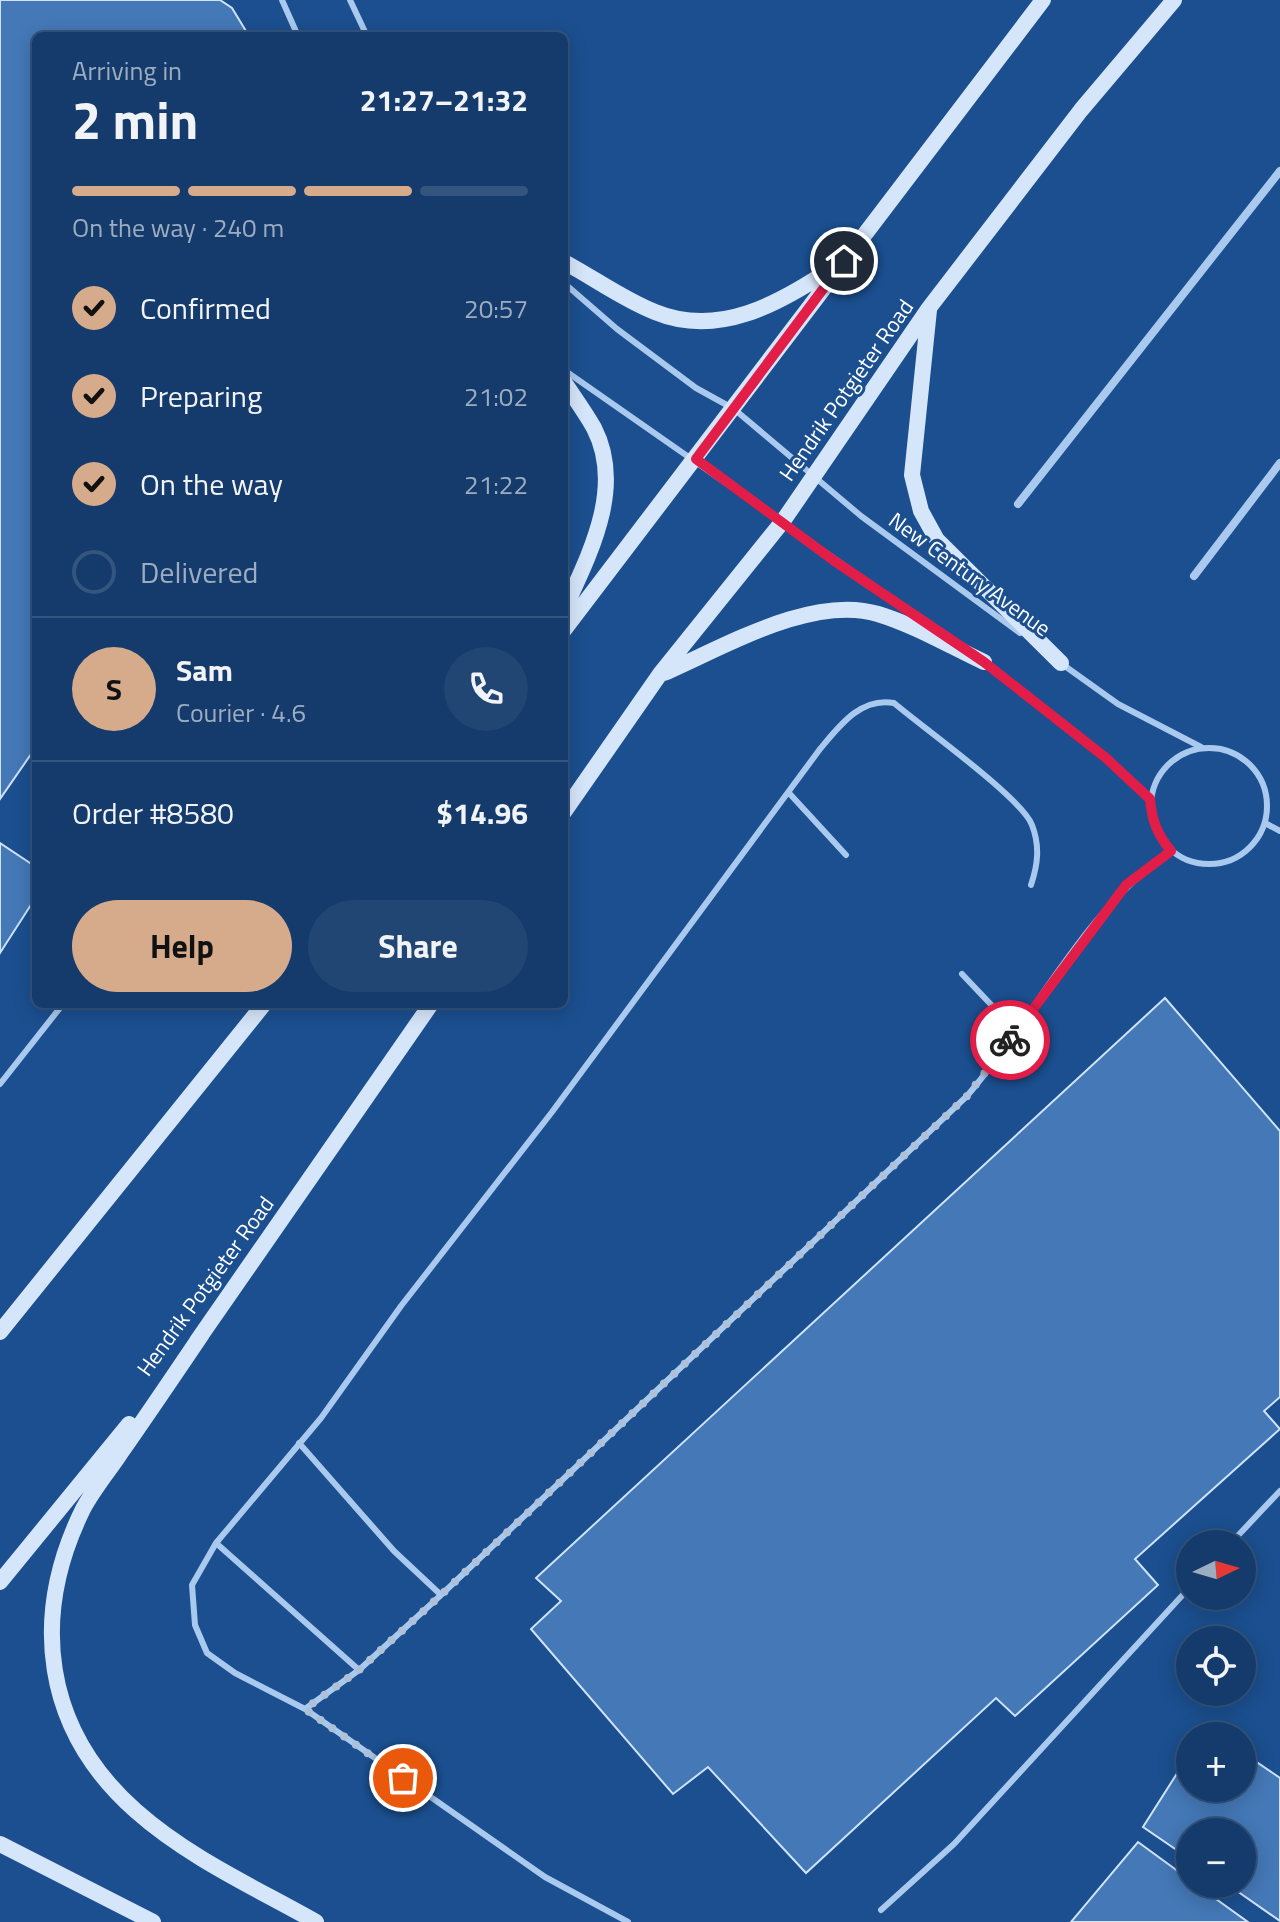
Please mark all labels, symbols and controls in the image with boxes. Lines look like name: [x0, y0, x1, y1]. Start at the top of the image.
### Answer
text: Arriving in: [72, 51, 182, 90]
text: 21:27–21:32: [360, 77, 528, 123]
text: 2 min: [72, 80, 198, 159]
text: On the way · 240 m: [72, 208, 284, 247]
pin: [810, 227, 878, 295]
icon: home: [822, 239, 866, 283]
text: Confirmed: [140, 285, 271, 331]
icon: check: [72, 286, 116, 330]
text: 20:57: [464, 289, 528, 328]
street label: Hendrik Potgieter Road: [770, 292, 922, 488]
text: Preparing: [140, 373, 262, 419]
icon: check: [72, 374, 116, 418]
text: 21:02: [464, 377, 528, 416]
text: On the way: [140, 461, 283, 507]
icon: check: [72, 462, 116, 506]
text: 21:22: [464, 465, 528, 504]
street label: New Century Avenue: [882, 503, 1058, 645]
text: Delivered: [140, 549, 258, 595]
text: Sam: [176, 647, 233, 693]
button: phone: [444, 647, 528, 731]
text: S: [106, 666, 122, 712]
text: Courier · 4.6: [176, 693, 306, 732]
text: Order #8580: [72, 790, 234, 836]
text: $14.96: [436, 790, 528, 836]
button: Help: [72, 900, 292, 992]
button: Share: [308, 900, 528, 992]
courier: [970, 1000, 1050, 1080]
icon: bike: [988, 1018, 1032, 1062]
street label: Hendrik Potgieter Road: [128, 1189, 282, 1383]
north arrow: [1176, 1530, 1256, 1610]
map controls: [1176, 1530, 1256, 1898]
button: locate: [1176, 1626, 1256, 1706]
button: +: [1176, 1722, 1256, 1802]
pin: [369, 1744, 437, 1812]
icon: bag: [381, 1756, 425, 1800]
button: −: [1176, 1818, 1256, 1898]

